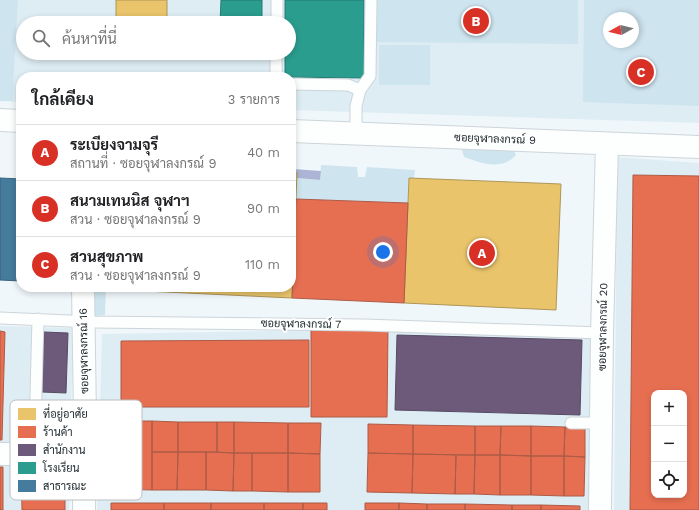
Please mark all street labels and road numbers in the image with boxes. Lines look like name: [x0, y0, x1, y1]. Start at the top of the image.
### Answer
street label: ซอยจุฬาลงกรณ์ 9: [454, 129, 536, 149]
street label: ซอยจุฬาลงกรณ์ 20: [594, 283, 612, 371]
street label: ซอยจุฬาลงกรณ์ 16: [75, 308, 93, 394]
street label: ซอยจุฬาลงกรณ์ 7: [261, 315, 341, 333]

